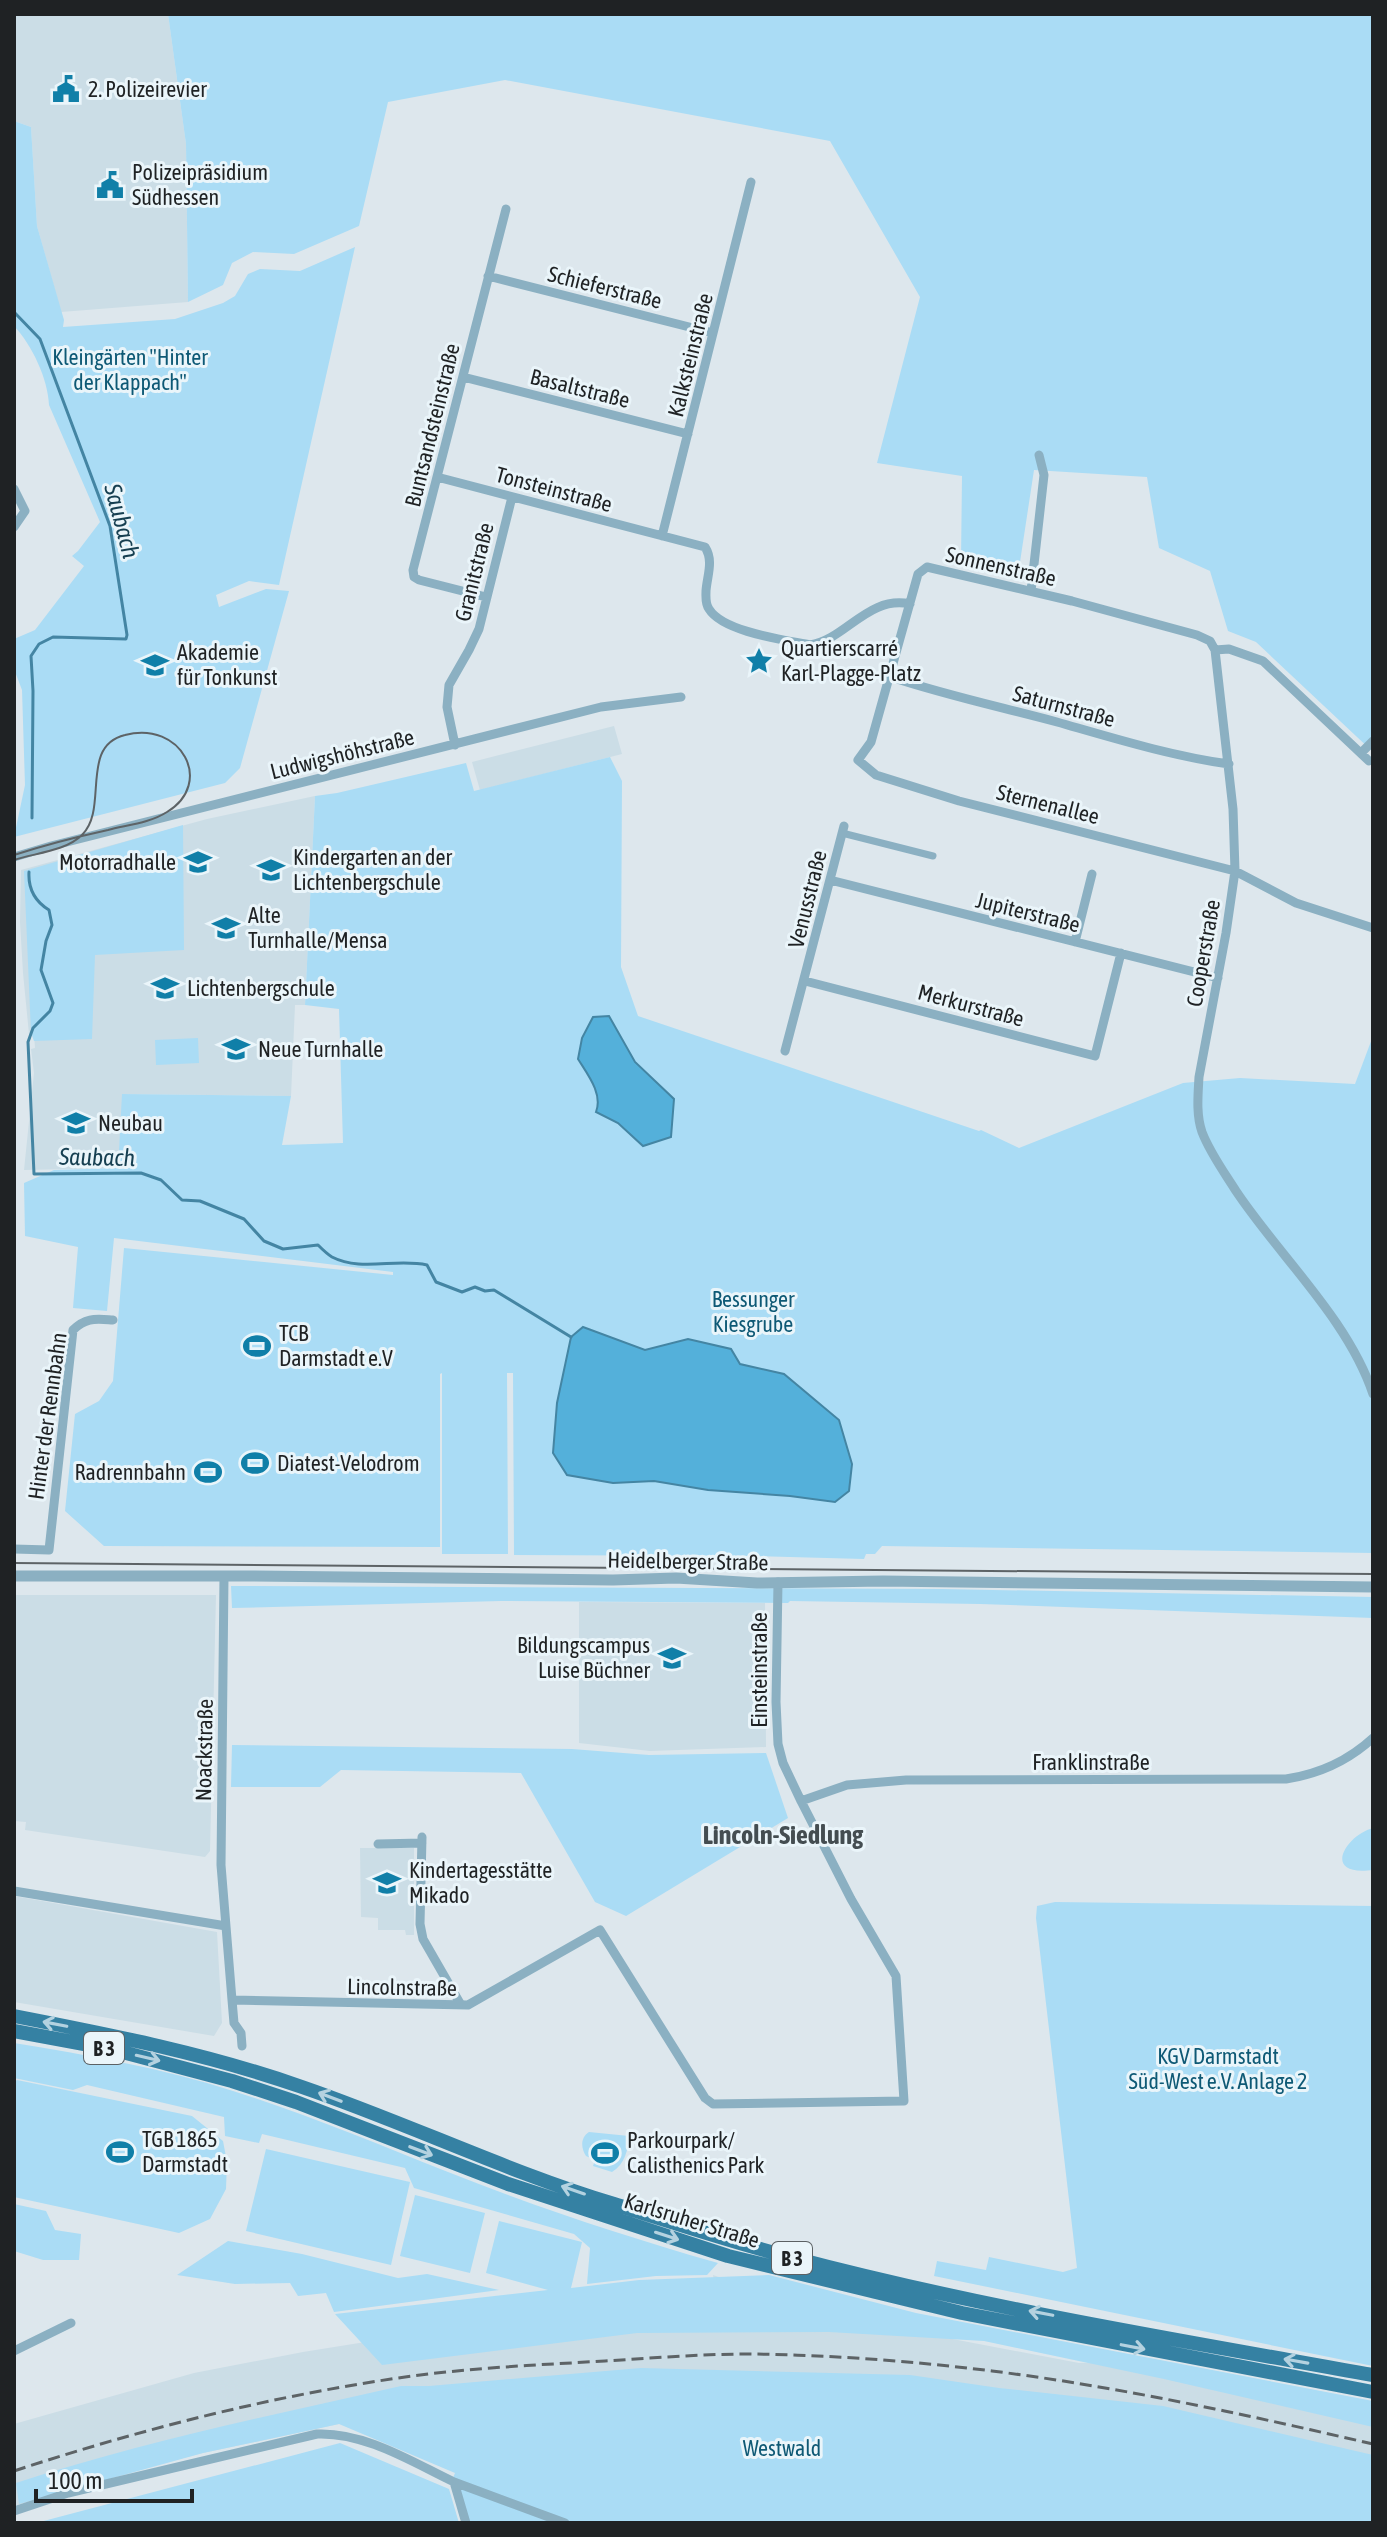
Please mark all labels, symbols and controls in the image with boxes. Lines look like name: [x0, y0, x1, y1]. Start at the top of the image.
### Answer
public building icon: 2. Polizeirevier: [51, 74, 81, 104]
place label: 2. Polizeirevier: [88, 76, 207, 102]
place label: Polizeipräsidium Südhessen: [132, 159, 268, 210]
public building icon: Polizeipräsidium Südhessen: [95, 170, 125, 200]
street label: Schieferstraße: [545, 260, 665, 314]
street label: Kalksteinstraße: [662, 291, 718, 419]
street label: Buntsandsteinstraße: [399, 341, 465, 509]
park label: Kleingärten "Hinter der Klappach": [52, 344, 208, 395]
street label: Basaltstraße: [528, 363, 632, 413]
street label: Tonsteinstraße: [493, 461, 615, 517]
water label: Saubach: [99, 480, 145, 561]
street label: Granitstraße: [449, 520, 499, 624]
street label: Sonnenstraße: [943, 541, 1059, 591]
place label: Quartierscarré Karl-Plagge-Platz: [781, 635, 921, 686]
place label: Akademie für Tonkunst: [177, 639, 278, 690]
place icon: Quartierscarré Karl-Plagge-Platz: [744, 646, 774, 676]
school or university icon: Akademie für Tonkunst: [140, 650, 170, 680]
street label: Saturnstraße: [1010, 680, 1118, 732]
street label: Ludwigshöhstraße: [267, 724, 417, 784]
street label: Sternenallee: [994, 779, 1102, 829]
place label: Kindergarten an der Lichtenbergschule: [293, 844, 452, 895]
school or university icon: Motorradhalle: [183, 847, 213, 877]
street label: Venusstraße: [782, 847, 832, 951]
place label: Motorradhalle: [59, 849, 176, 875]
school or university icon: Kindergarten an der Lichtenbergschule: [256, 855, 286, 885]
street label: Jupiterstraße: [973, 887, 1083, 937]
street label: Cooperstraße: [1181, 897, 1225, 1009]
place label: Alte Turnhalle/Mensa: [248, 902, 388, 953]
school or university icon: Alte Turnhalle/Mensa: [211, 913, 241, 943]
school or university icon: Lichtenbergschule: [150, 973, 180, 1003]
place label: Lichtenbergschule: [187, 975, 335, 1001]
street label: Merkurstraße: [915, 978, 1027, 1032]
school or university icon: Neue Turnhalle: [221, 1034, 251, 1064]
place label: Neue Turnhalle: [258, 1036, 383, 1062]
school or university icon: Neubau: [61, 1108, 91, 1138]
place label: Neubau: [98, 1110, 163, 1136]
water label: Saubach: [58, 1143, 136, 1171]
park label: Bessunger Kiesgrube: [712, 1286, 795, 1337]
place label: TCB Darmstadt e.V: [279, 1320, 393, 1371]
street label: Hinter der Rennbahn: [22, 1331, 72, 1501]
sports icon: TCB Darmstadt e.V: [242, 1331, 272, 1361]
sports icon: Diatest-Velodrom: [240, 1448, 270, 1478]
place label: Diatest-Velodrom: [277, 1450, 419, 1476]
sports icon: Radrennbahn: [193, 1457, 223, 1487]
place label: Radrennbahn: [75, 1459, 186, 1485]
street label: Heidelberger Straße: [607, 1547, 769, 1575]
street label: Einsteinstraße: [746, 1612, 772, 1728]
place label: Bildungscampus Luise Büchner: [517, 1632, 651, 1683]
school or university icon: Bildungscampus Luise Büchner: [657, 1643, 687, 1673]
street label: Noackstraße: [190, 1699, 218, 1801]
street label: Franklinstraße: [1032, 1749, 1150, 1775]
district label: Lincoln-Siedlung: [703, 1820, 864, 1850]
place label: Kindertagesstätte Mikado: [409, 1857, 552, 1908]
school or university icon: Kindertagesstätte Mikado: [372, 1868, 402, 1898]
street label: Lincolnstraße: [347, 1973, 457, 2001]
one-way arrow: [43, 2016, 69, 2031]
road number: B 3: [84, 2032, 124, 2064]
park label: KGV Darmstadt Süd-West e.V. Anlage 2: [1129, 2043, 1307, 2094]
one-way arrow: [134, 2051, 160, 2066]
one-way arrow: [318, 2089, 343, 2104]
place label: TGB 1865 Darmstadt: [142, 2126, 228, 2177]
place label: Parkourpark/ Calisthenics Park: [627, 2127, 764, 2178]
sports icon: TGB 1865 Darmstadt: [105, 2137, 135, 2167]
sports icon: Parkourpark/ Calisthenics Park: [590, 2138, 620, 2168]
one-way arrow: [409, 2145, 433, 2159]
one-way arrow: [561, 2182, 586, 2197]
street label: Karlsruher Straße: [621, 2187, 763, 2253]
one-way arrow: [654, 2230, 679, 2244]
road number: B 3: [772, 2242, 812, 2274]
one-way arrow: [1029, 2305, 1054, 2320]
one-way arrow: [1119, 2340, 1145, 2355]
one-way arrow: [1284, 2353, 1309, 2368]
park label: Westwald: [743, 2435, 821, 2461]
scale bar: [36, 2453, 192, 2503]
text: 100 m: [48, 2467, 102, 2494]

